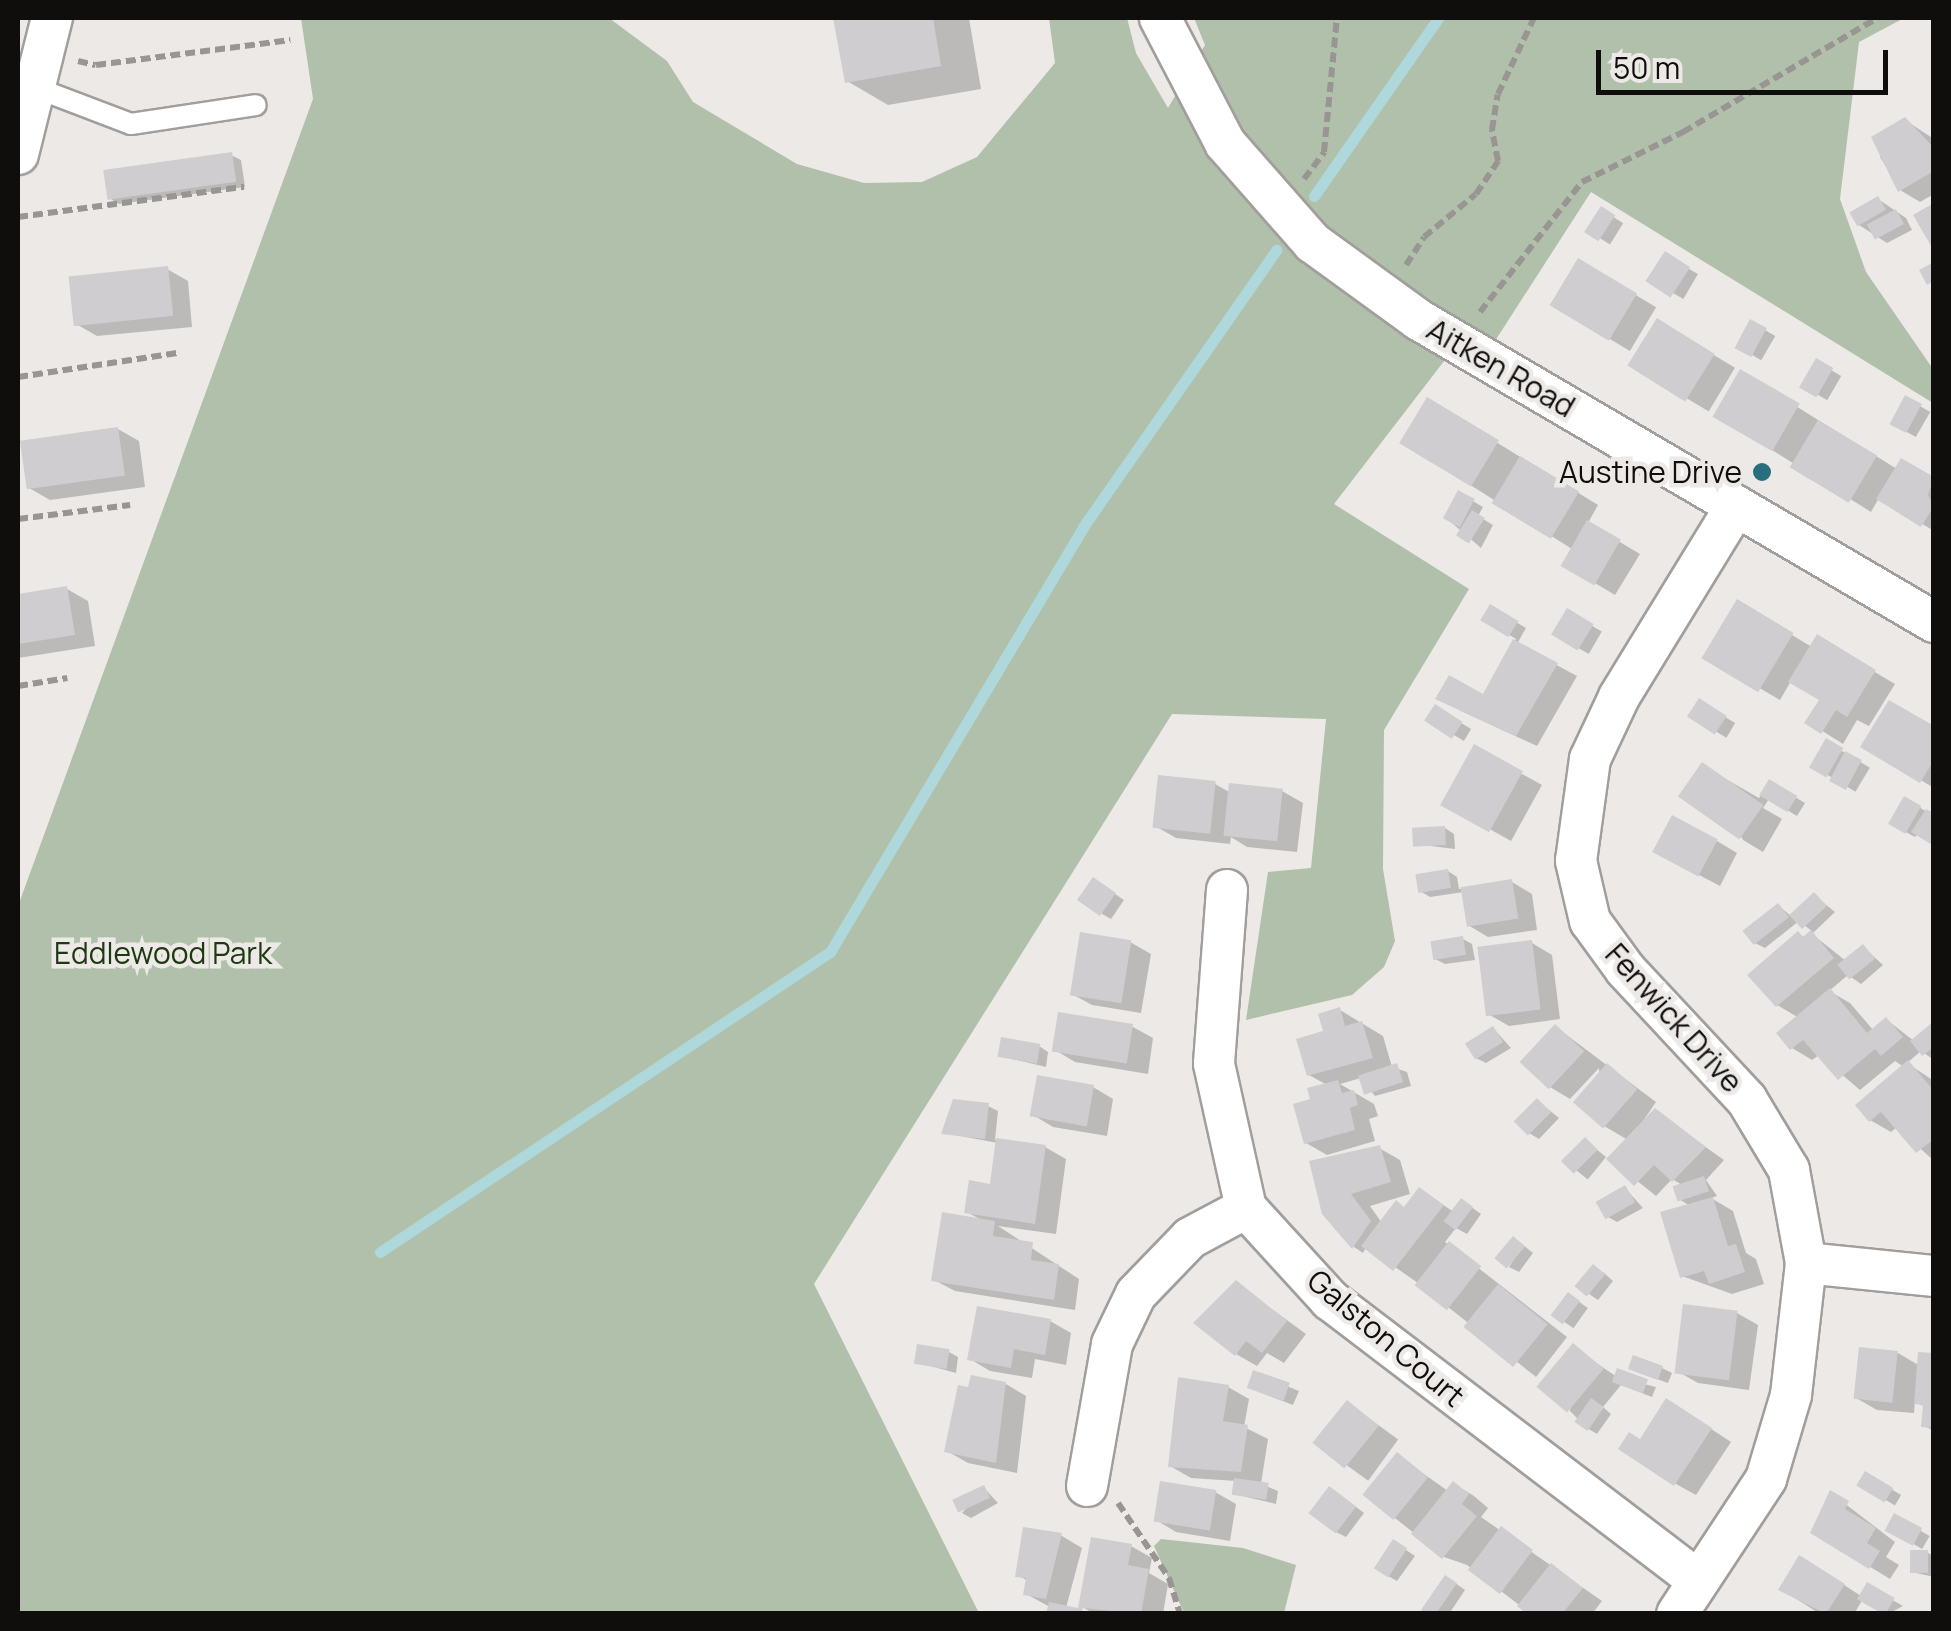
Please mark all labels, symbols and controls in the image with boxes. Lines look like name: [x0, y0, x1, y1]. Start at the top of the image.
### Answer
scale bar: [1601, 30, 1894, 92]
text: 50 m: [1613, 47, 1680, 88]
street label: Aitken Road: [1421, 311, 1581, 425]
place label: Austine Drive: [1559, 454, 1742, 490]
marker: Austine Drive: [1751, 461, 1773, 483]
park label: Eddlewood Park: [54, 935, 272, 971]
street label: Fenwick Drive: [1598, 936, 1750, 1100]
street label: Galston Court: [1300, 1262, 1472, 1414]

